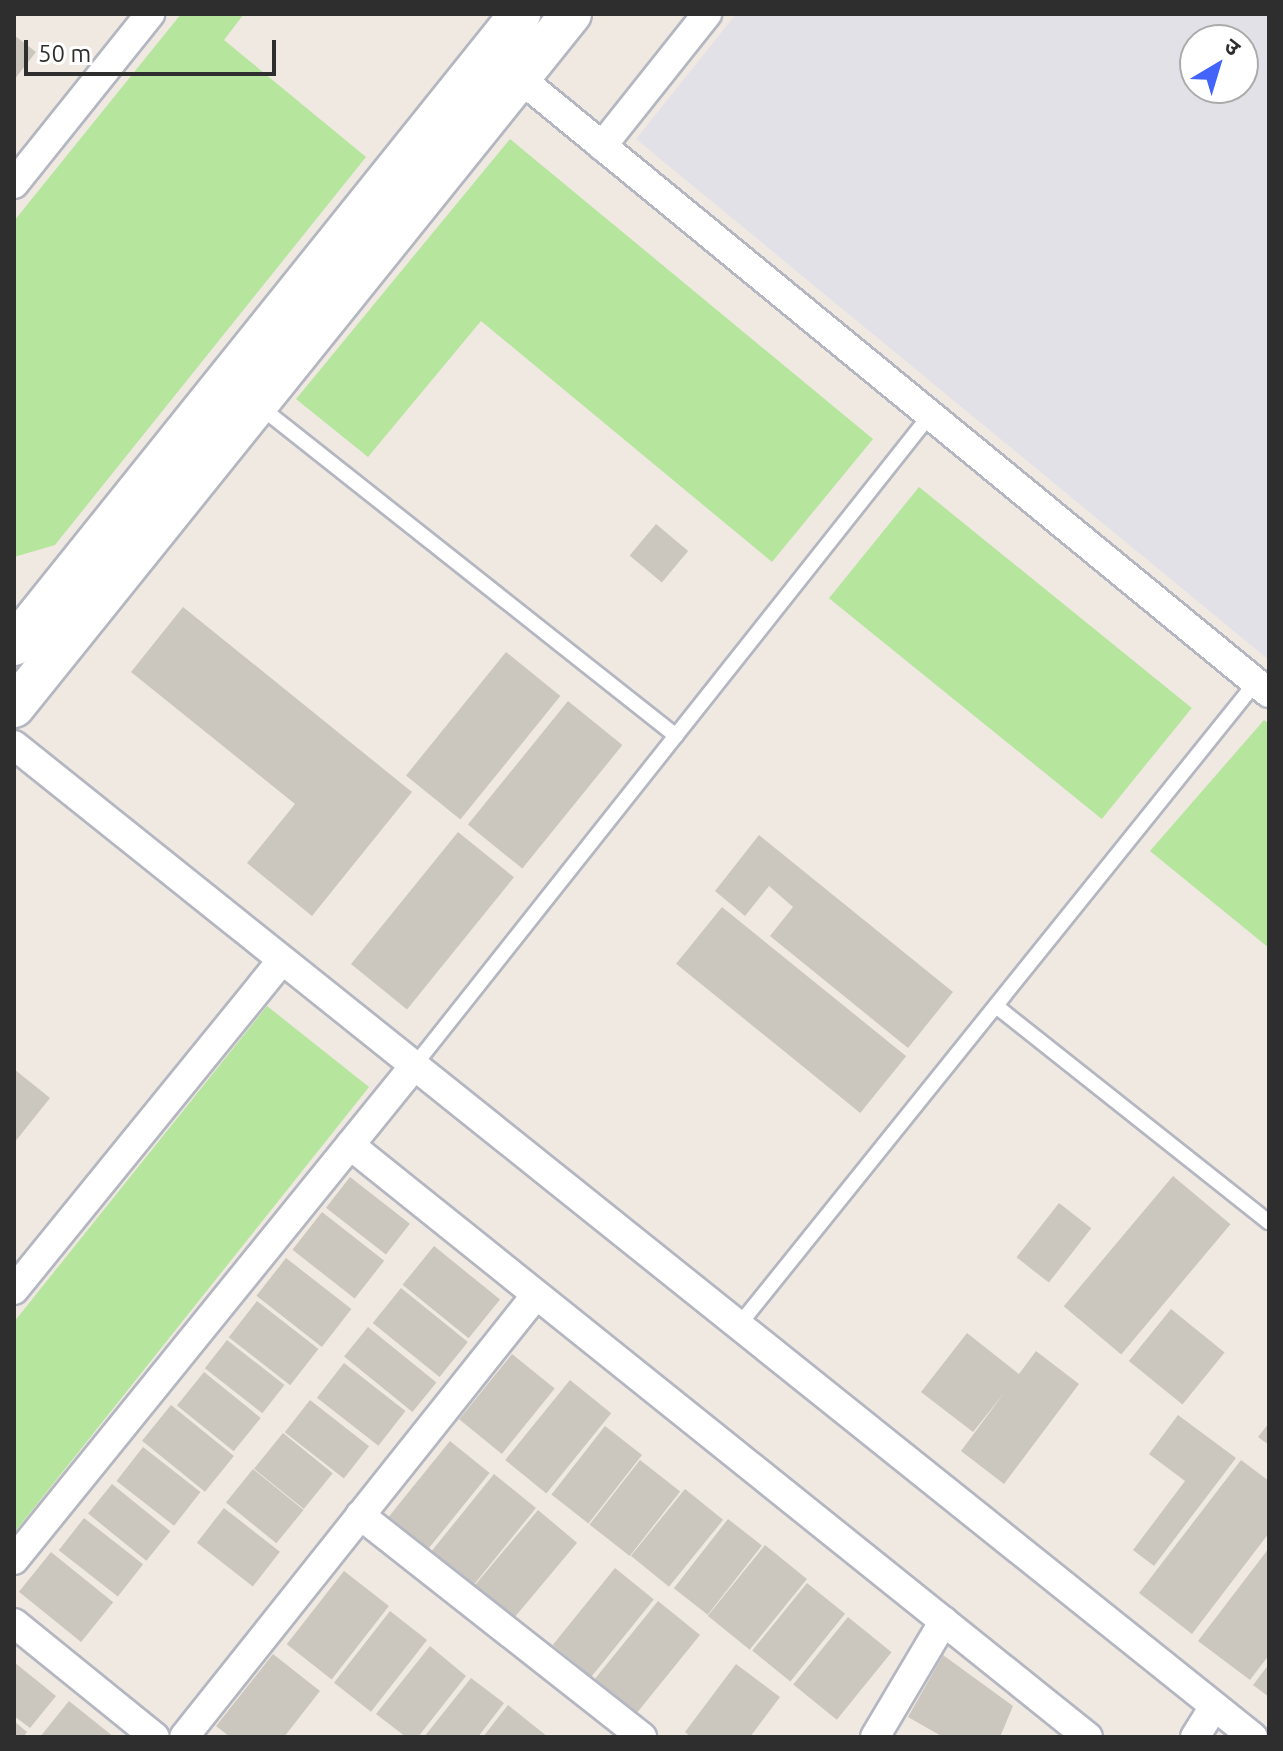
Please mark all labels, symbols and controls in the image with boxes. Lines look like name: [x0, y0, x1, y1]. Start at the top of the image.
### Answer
scale bar: [28, 24, 280, 74]
north arrow: [1179, 24, 1259, 104]
text: उ: [1220, 32, 1246, 60]
text: 50 m: [38, 40, 91, 67]

